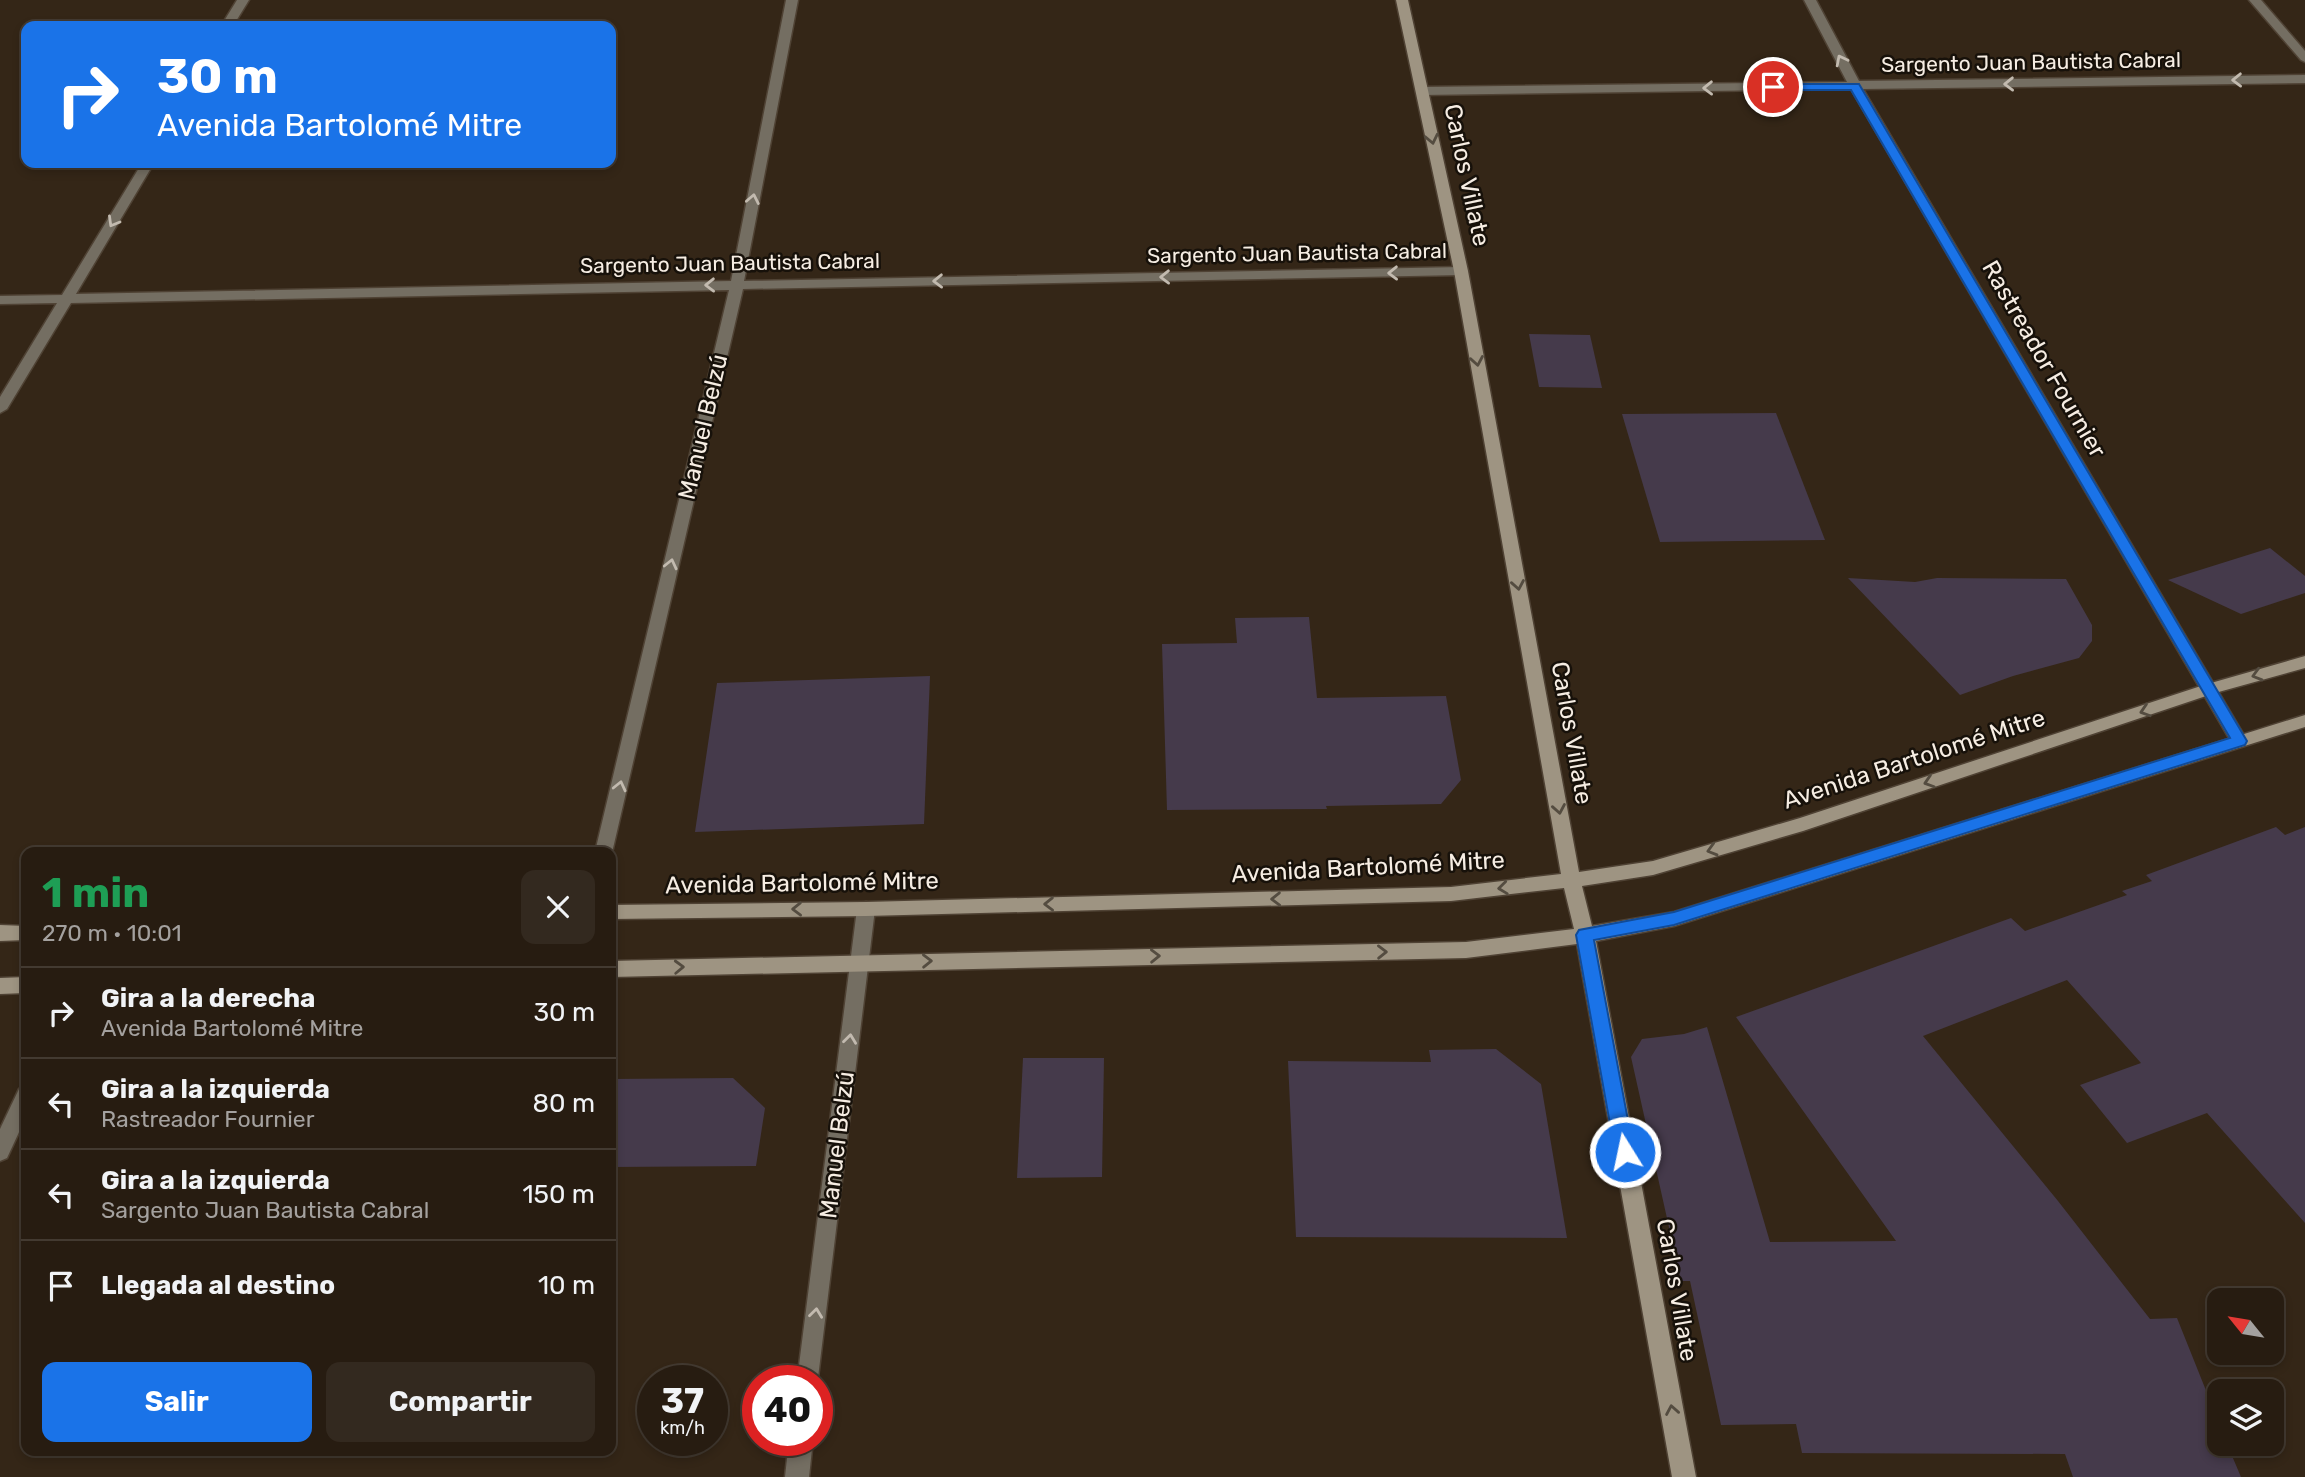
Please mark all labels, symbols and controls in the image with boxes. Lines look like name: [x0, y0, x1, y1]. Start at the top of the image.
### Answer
text: 30 m: [157, 47, 278, 105]
street label: Sargento Juan Bautista Cabral: [1881, 47, 2181, 77]
icon: right: [42, 49, 133, 140]
one-way arrow: [1835, 54, 1849, 67]
pin: [1743, 57, 1803, 117]
icon: arrive: [1754, 68, 1792, 106]
one-way arrow: [2231, 72, 2242, 88]
one-way arrow: [2004, 76, 2015, 91]
one-way arrow: [1703, 80, 1713, 96]
street label: Carlos Villate: [1438, 101, 1496, 249]
text: Avenida Bartolomé Mitre: [157, 106, 522, 144]
one-way arrow: [1424, 133, 1438, 145]
one-way arrow: [745, 193, 760, 205]
one-way arrow: [108, 214, 121, 227]
street label: Sargento Juan Bautista Cabral: [1147, 238, 1447, 268]
street label: Sargento Juan Bautista Cabral: [580, 248, 880, 278]
street label: Rastreador Fournier: [1976, 256, 2112, 462]
one-way arrow: [1387, 265, 1398, 280]
one-way arrow: [1159, 269, 1170, 284]
one-way arrow: [932, 273, 943, 288]
one-way arrow: [704, 277, 715, 292]
street label: Manuel Belzú: [673, 352, 733, 502]
one-way arrow: [1469, 356, 1484, 367]
one-way arrow: [663, 558, 678, 570]
one-way arrow: [1510, 579, 1525, 591]
street label: Carlos Villate: [1546, 659, 1598, 807]
one-way arrow: [2252, 667, 2264, 682]
one-way arrow: [2139, 702, 2151, 717]
street label: Avenida Bartolomé Mitre: [1779, 703, 2049, 815]
one-way arrow: [1923, 774, 1936, 788]
one-way arrow: [611, 780, 626, 792]
one-way arrow: [1551, 803, 1566, 815]
one-way arrow: [1706, 842, 1718, 857]
street label: Avenida Bartolomé Mitre: [1231, 846, 1505, 888]
street label: Avenida Bartolomé Mitre: [665, 867, 939, 899]
text: 1 min: [42, 868, 149, 918]
button: close: [521, 870, 595, 944]
one-way arrow: [1498, 881, 1509, 896]
one-way arrow: [1271, 891, 1282, 906]
one-way arrow: [1043, 896, 1054, 912]
one-way arrow: [792, 902, 803, 917]
text: 270 m · 10:01: [42, 919, 182, 947]
one-way arrow: [1377, 944, 1388, 959]
one-way arrow: [1150, 948, 1161, 964]
one-way arrow: [922, 953, 933, 968]
one-way arrow: [674, 959, 685, 975]
text: Gira a la derecha: [101, 983, 315, 1014]
icon: right: [42, 994, 80, 1032]
text: 30 m: [533, 997, 595, 1028]
text: Avenida Bartolomé Mitre: [101, 1014, 363, 1042]
one-way arrow: [842, 1033, 857, 1044]
street label: Manuel Belzú: [814, 1070, 860, 1220]
text: Gira a la izquierda: [101, 1074, 330, 1105]
icon: left: [42, 1085, 80, 1123]
text: 80 m: [532, 1088, 595, 1119]
text: Rastreador Fournier: [101, 1105, 314, 1133]
position arrow: [1588, 1115, 1662, 1189]
text: Gira a la izquierda: [101, 1165, 330, 1196]
icon: left: [42, 1176, 80, 1214]
text: 150 m: [522, 1179, 595, 1210]
text: Sargento Juan Bautista Cabral: [101, 1196, 429, 1224]
street label: Carlos Villate: [1651, 1216, 1703, 1364]
icon: arrive: [42, 1267, 80, 1305]
text: Llegada al destino: [101, 1270, 335, 1301]
text: 10 m: [538, 1270, 595, 1301]
north arrow: [2207, 1288, 2284, 1365]
map controls: [2207, 1288, 2284, 1456]
one-way arrow: [809, 1307, 824, 1319]
button: Salir: [42, 1362, 312, 1442]
button: Compartir: [326, 1362, 595, 1442]
speed limit sign: 40: [742, 1365, 833, 1456]
button: layers: [2207, 1379, 2284, 1456]
text: 37: [661, 1380, 704, 1422]
one-way arrow: [1665, 1404, 1680, 1416]
text: km/h: [660, 1417, 705, 1439]

